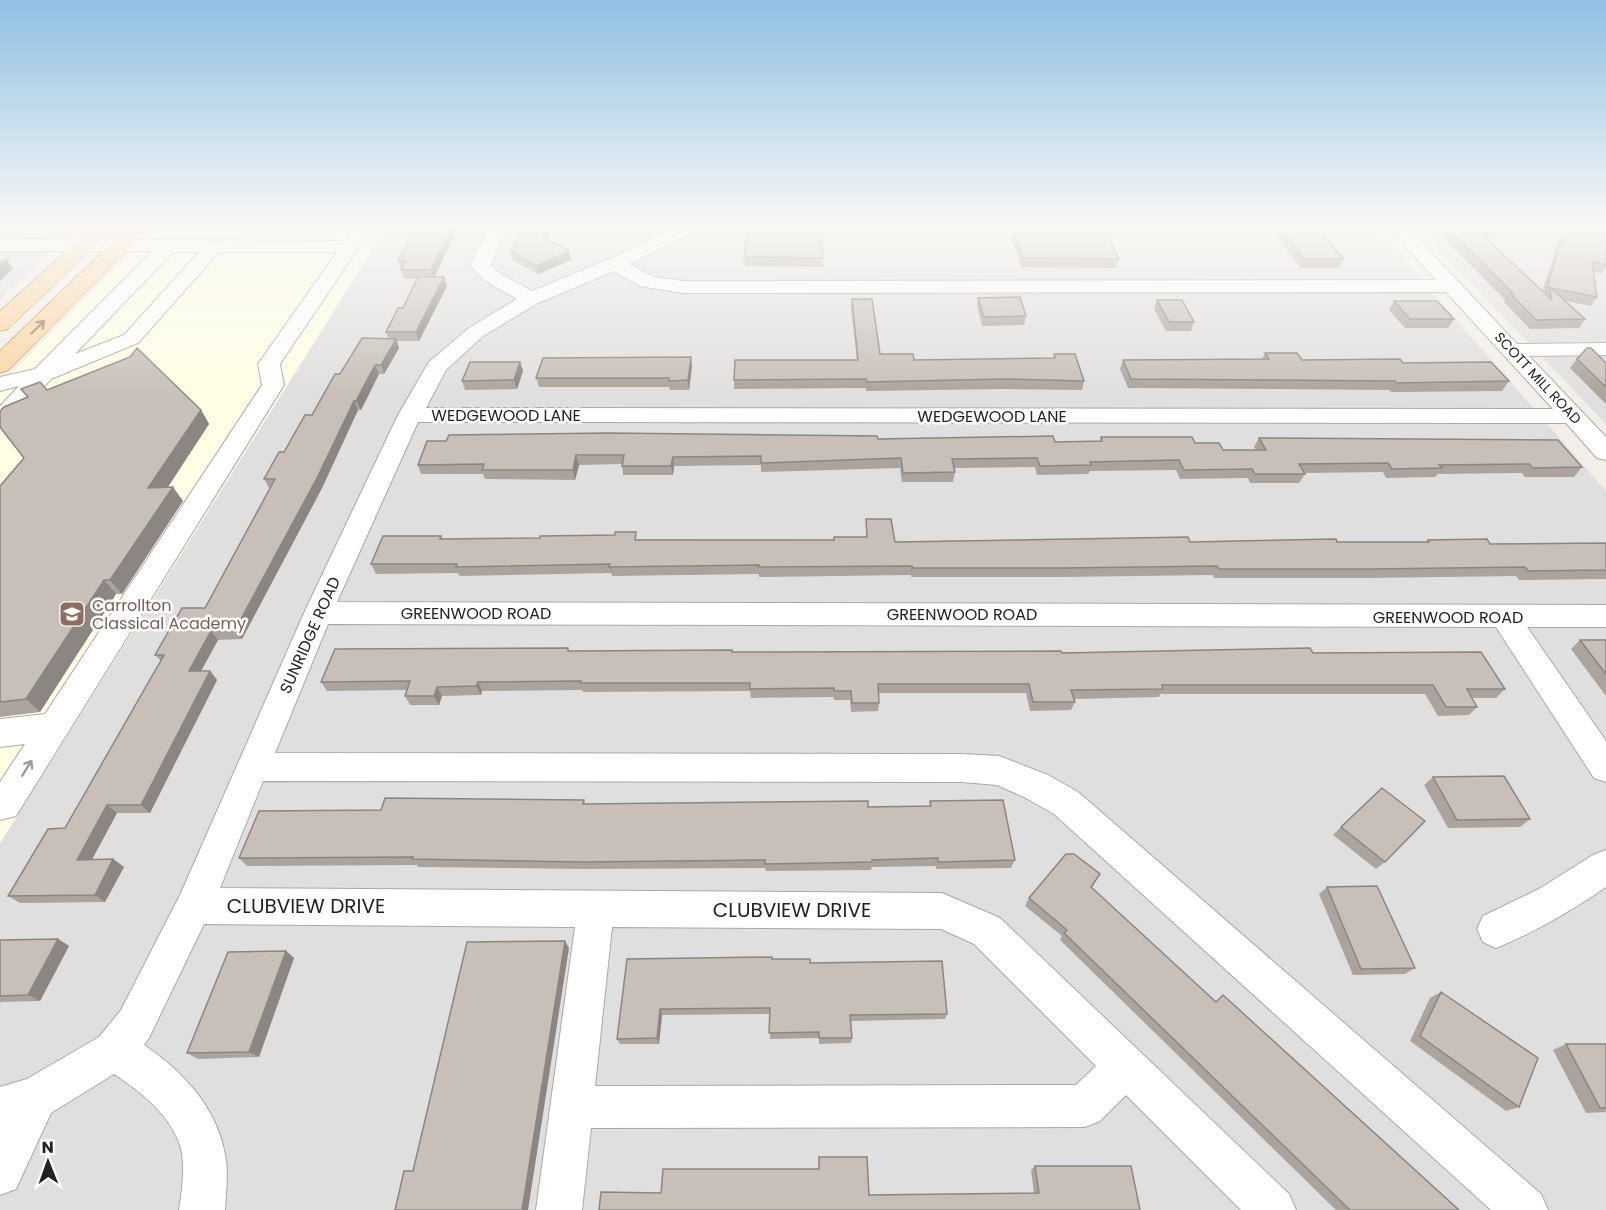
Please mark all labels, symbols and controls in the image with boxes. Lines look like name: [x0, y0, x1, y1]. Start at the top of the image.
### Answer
one-way arrow: [31, 320, 46, 335]
street label: SCOTT MILL ROAD: [1490, 328, 1586, 428]
street label: WEDGEWOOD LANE: [431, 404, 581, 427]
street label: WEDGEWOOD LANE: [917, 405, 1067, 428]
street label: SUNRIDGE ROAD: [274, 573, 346, 697]
place label: Carrollton Classical Academy: [92, 594, 246, 635]
school or university icon: Carrollton Classical Academy: [57, 599, 87, 629]
street label: GREENWOOD ROAD: [401, 602, 551, 625]
street label: GREENWOOD ROAD: [887, 603, 1037, 626]
street label: GREENWOOD ROAD: [1373, 606, 1523, 629]
one-way arrow: [22, 760, 34, 777]
street label: CLUBVIEW DRIVE: [227, 892, 385, 920]
street label: CLUBVIEW DRIVE: [713, 896, 871, 924]
north arrow: [18, 1132, 78, 1192]
text: N: [42, 1136, 54, 1159]

